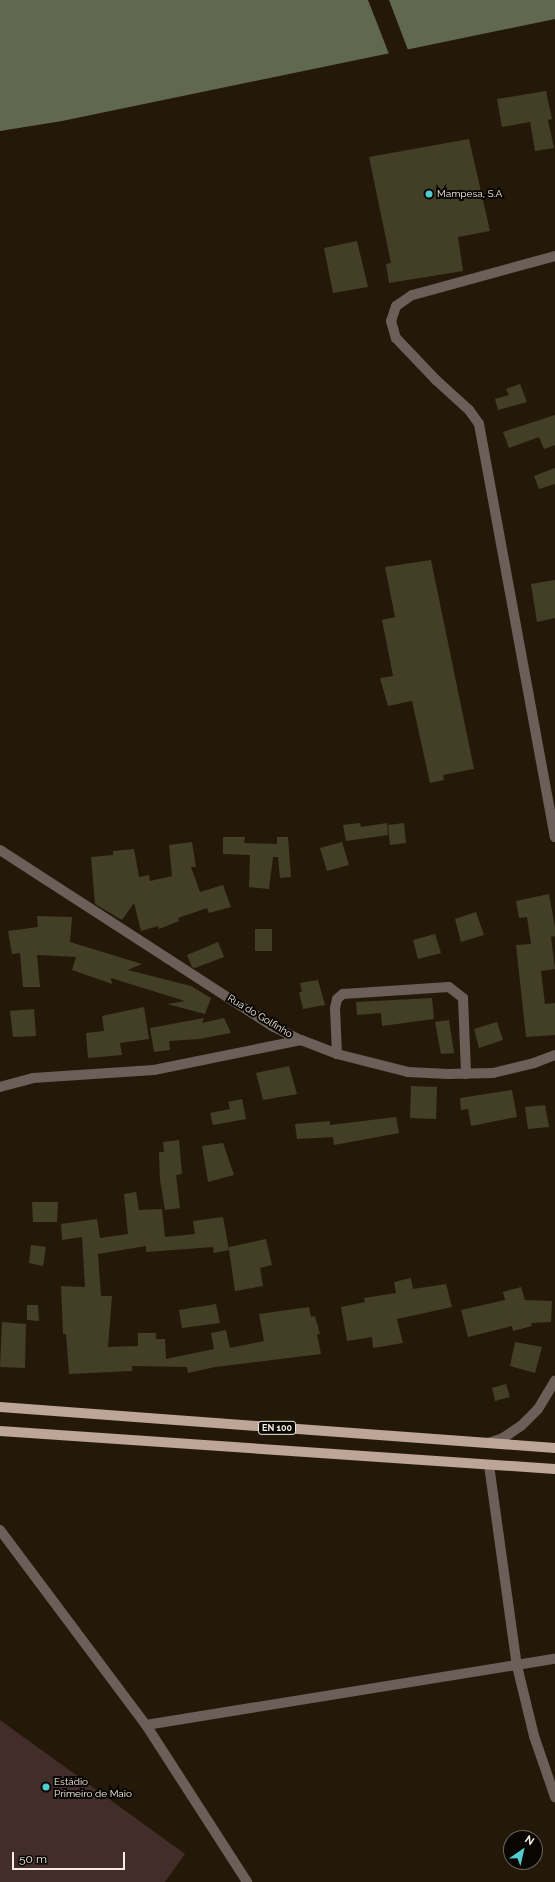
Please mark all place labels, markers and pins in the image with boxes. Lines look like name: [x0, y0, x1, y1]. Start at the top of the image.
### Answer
place label: Mampesa, S.A: [437, 188, 502, 200]
marker: Mampesa, S.A: [424, 189, 434, 199]
place label: Estádio Primeiro de Maio: [54, 1775, 132, 1798]
marker: Estádio Primeiro de Maio: [41, 1782, 51, 1792]

